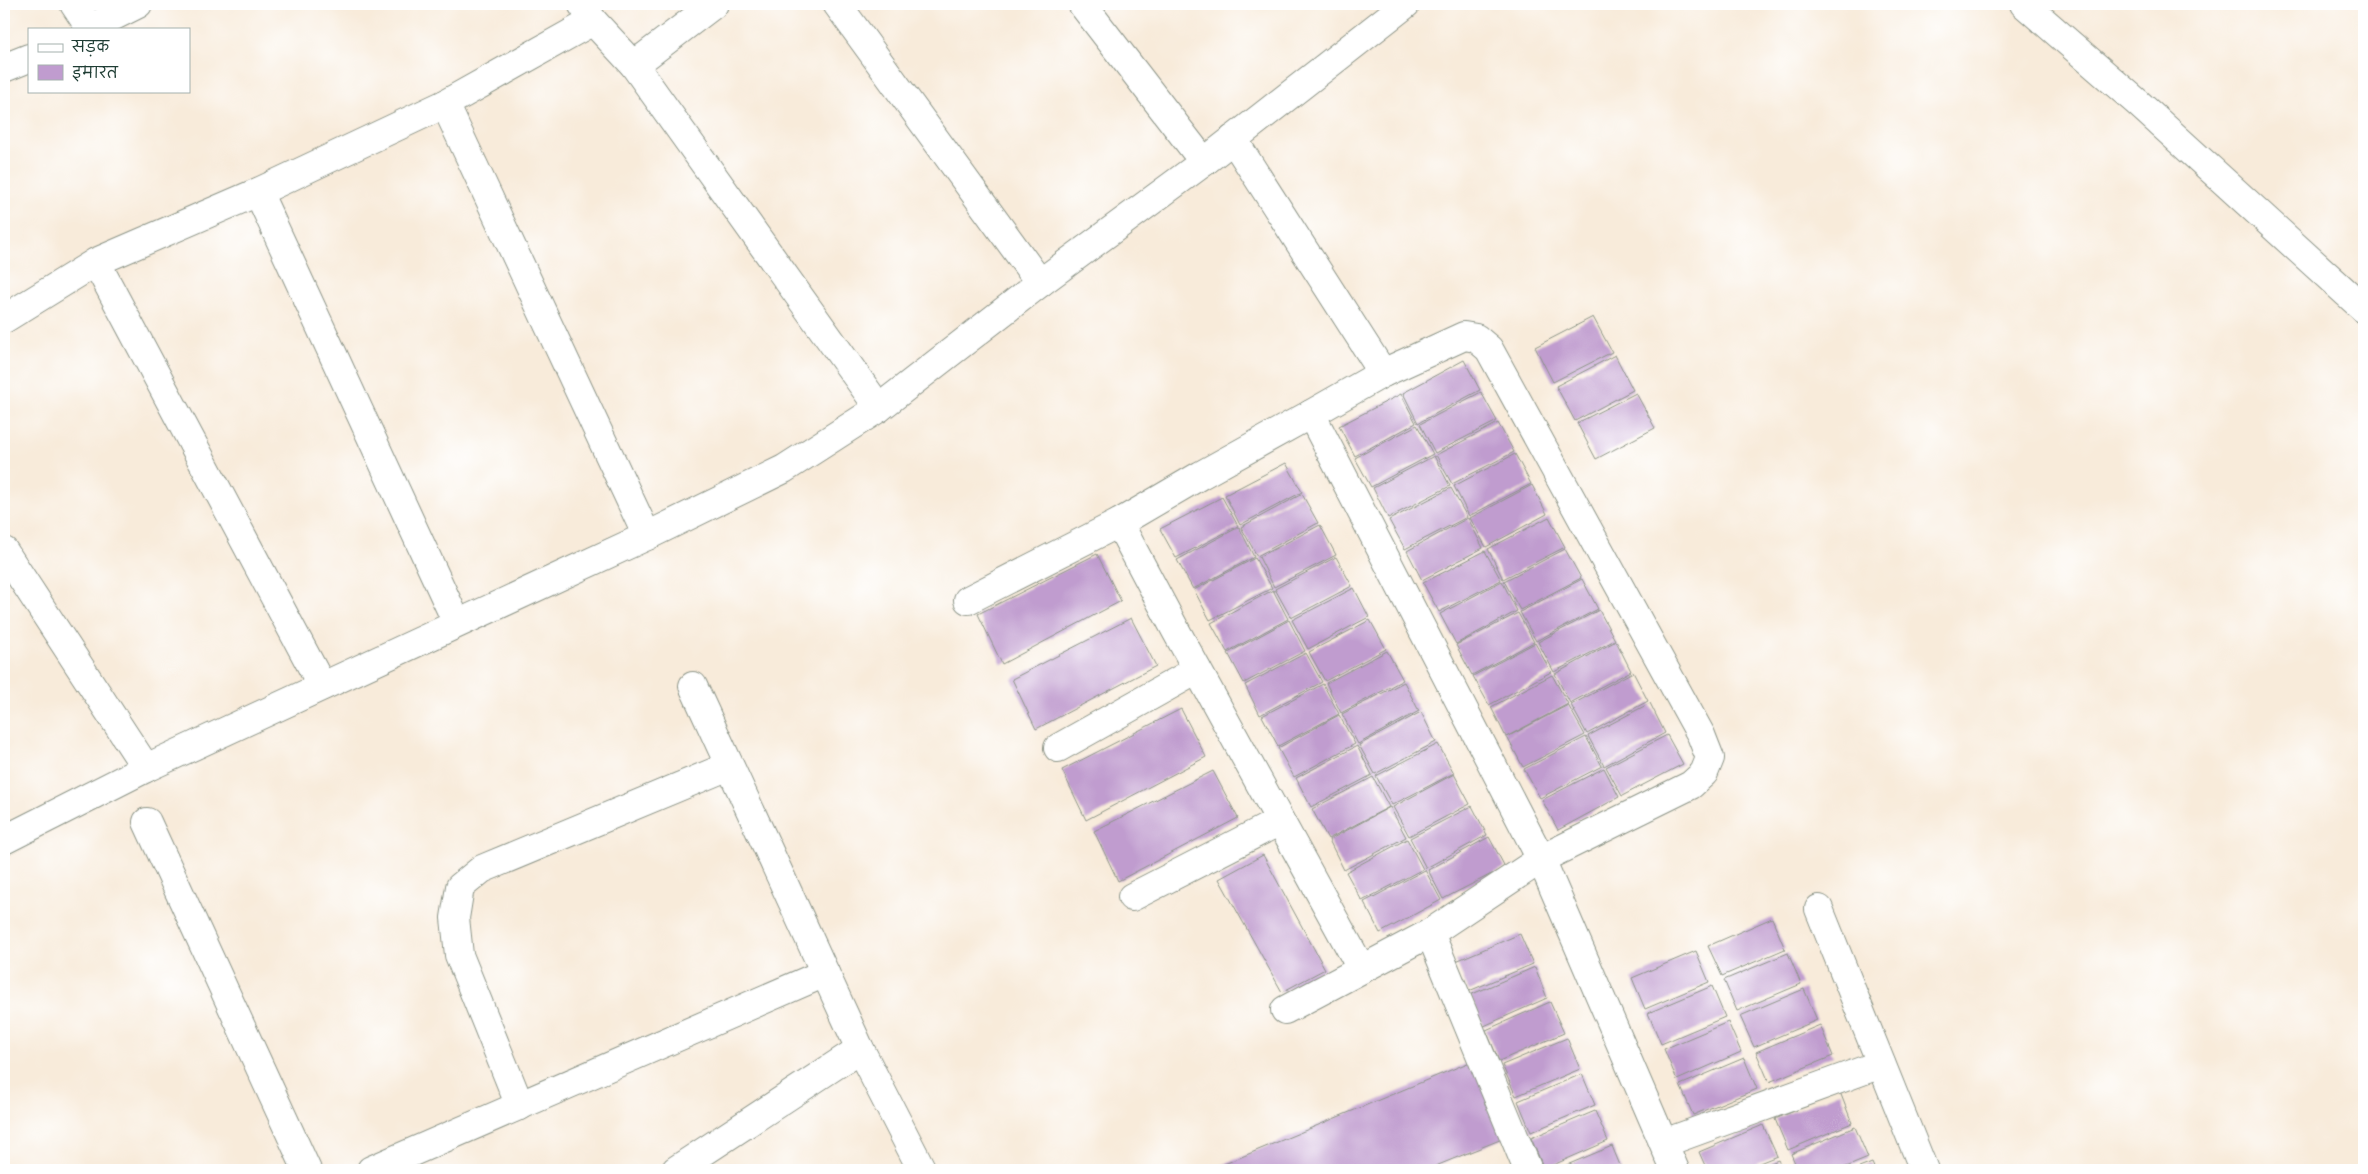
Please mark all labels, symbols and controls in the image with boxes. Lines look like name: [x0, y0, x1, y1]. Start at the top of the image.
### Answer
legend: [28, 28, 190, 92]
text: सड़क: [71, 38, 110, 57]
text: इमारत: [72, 64, 119, 83]

